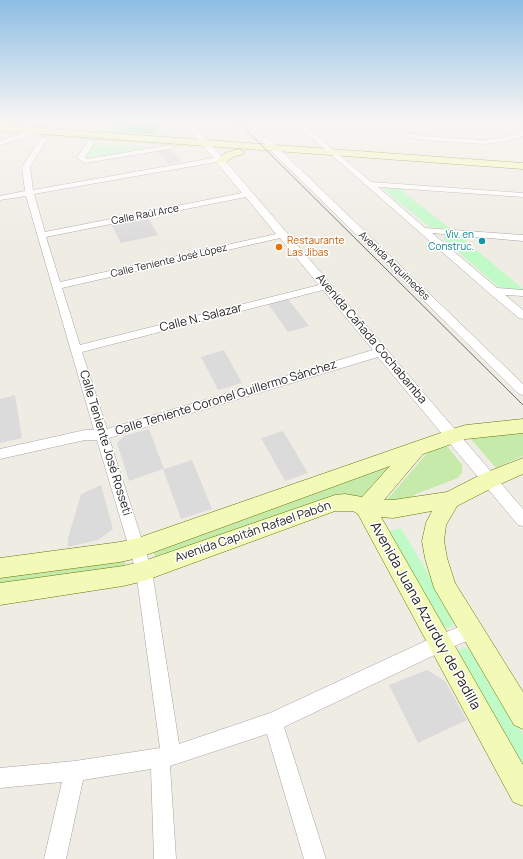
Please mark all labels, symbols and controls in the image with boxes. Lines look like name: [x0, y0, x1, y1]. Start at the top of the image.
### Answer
street label: Calle Raúl Arce: [110, 203, 180, 227]
street label: Avenida Arquímedes: [356, 229, 432, 303]
place label: Viv. en Construc.: [428, 229, 474, 252]
place label: Restaurante Las Jibas: [287, 235, 344, 258]
marker: Viv. en Construc.: [477, 236, 487, 246]
street label: Calle Teniente José López: [110, 242, 228, 280]
marker: Restaurante Las Jibas: [274, 242, 284, 252]
street label: Avenida Cañada Cochabamba: [312, 271, 430, 407]
street label: Calle N. Salazar: [158, 301, 244, 335]
street label: Calle Teniente Coronel Guillermo Sánchez: [114, 357, 338, 439]
street label: Calle Teniente José Rosseti: [76, 369, 134, 517]
street label: Avenida Capitán Rafael Pabón: [173, 498, 333, 566]
street label: Avenida Juana Azurduy de Padilla: [366, 519, 484, 713]

